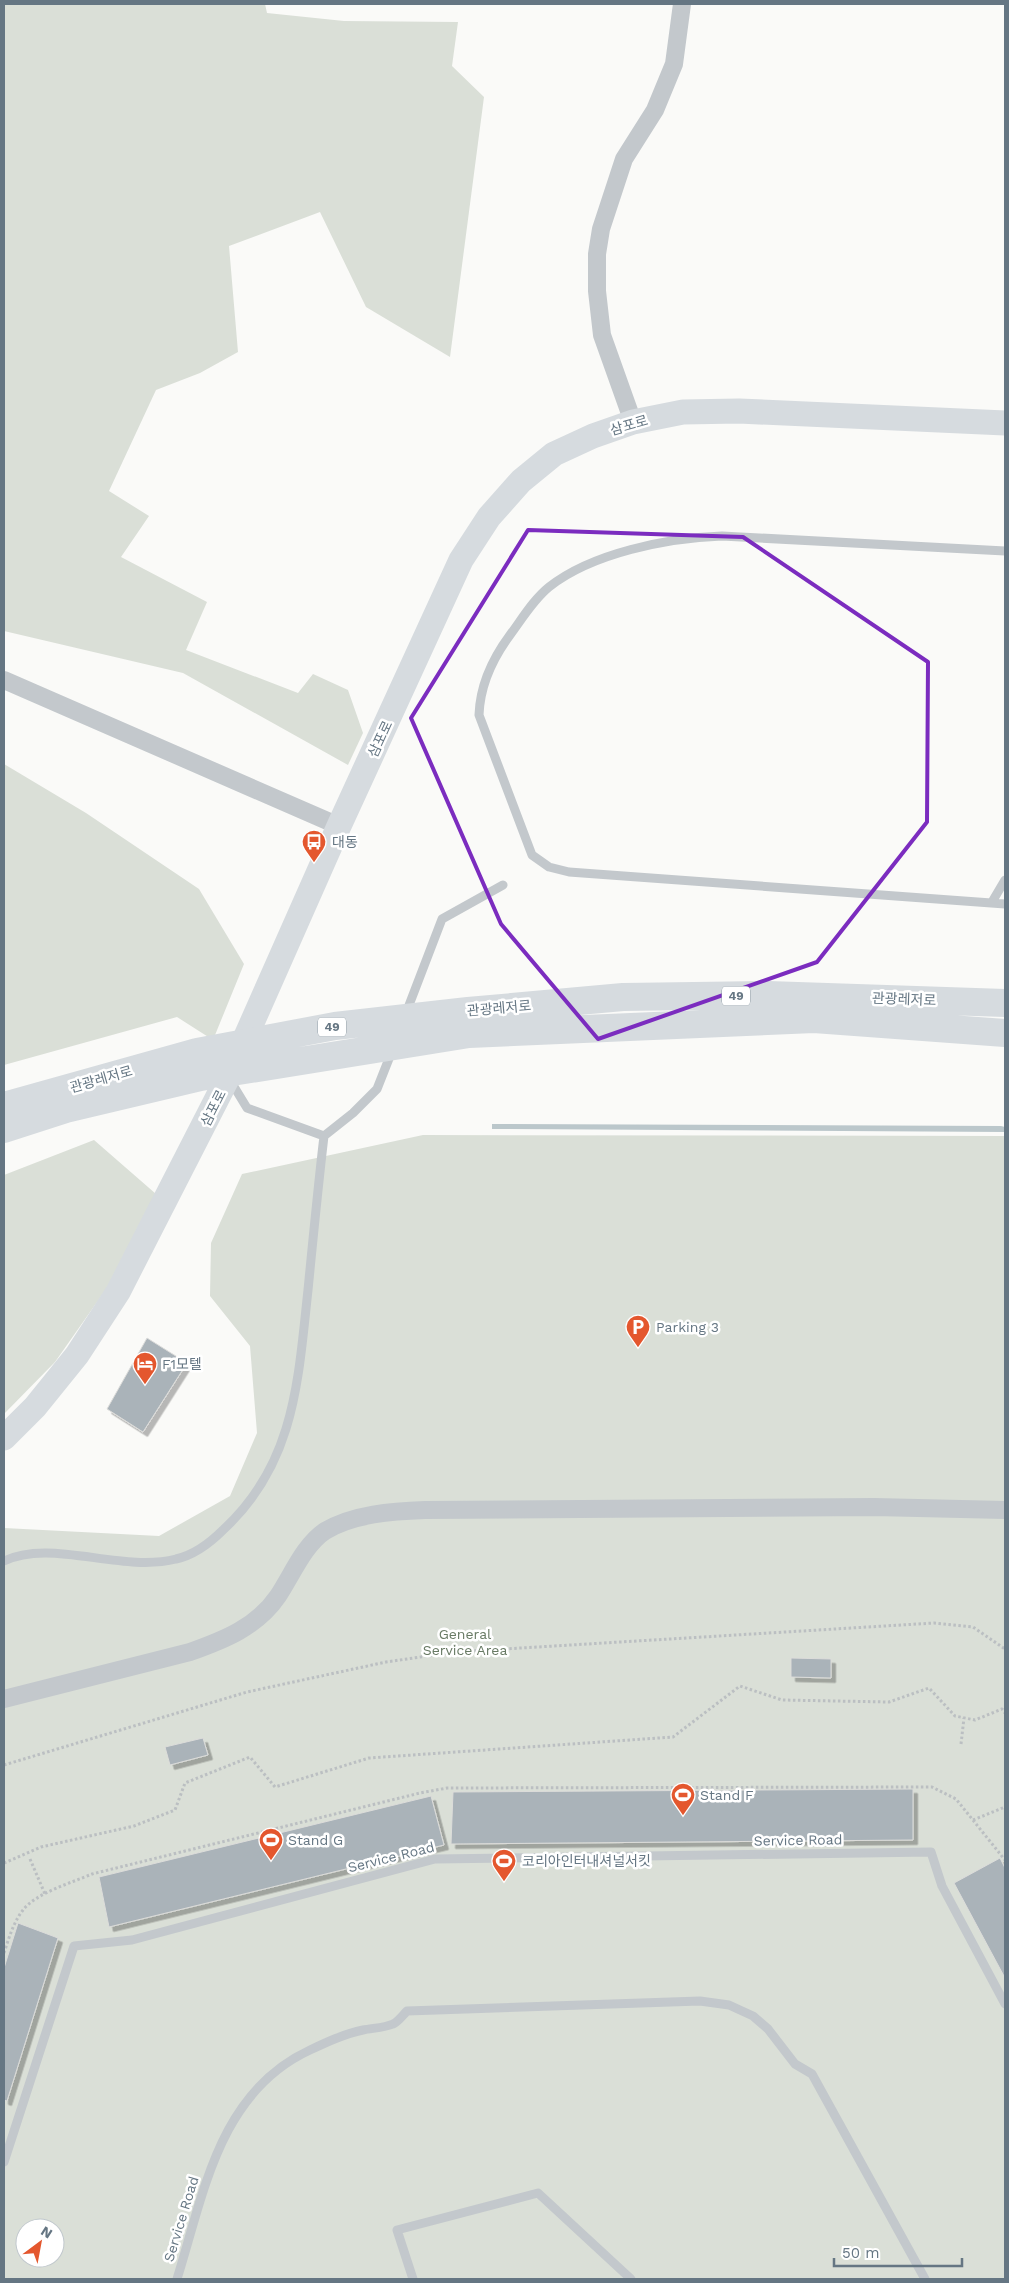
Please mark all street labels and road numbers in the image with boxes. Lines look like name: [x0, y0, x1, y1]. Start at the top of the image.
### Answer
street label: 삼포로: [608, 412, 650, 438]
street label: 삼포로: [365, 718, 395, 760]
road number: 49: [722, 986, 750, 1006]
street label: 관광레저로: [872, 990, 937, 1008]
street label: 관광레저로: [466, 997, 532, 1019]
road number: 49: [318, 1018, 346, 1036]
street label: 관광레저로: [68, 1062, 134, 1096]
street label: 삼포로: [197, 1087, 229, 1129]
street label: Service Road: [754, 1831, 842, 1849]
street label: Service Road: [346, 1839, 436, 1875]
street label: Service Road: [160, 2174, 202, 2264]

